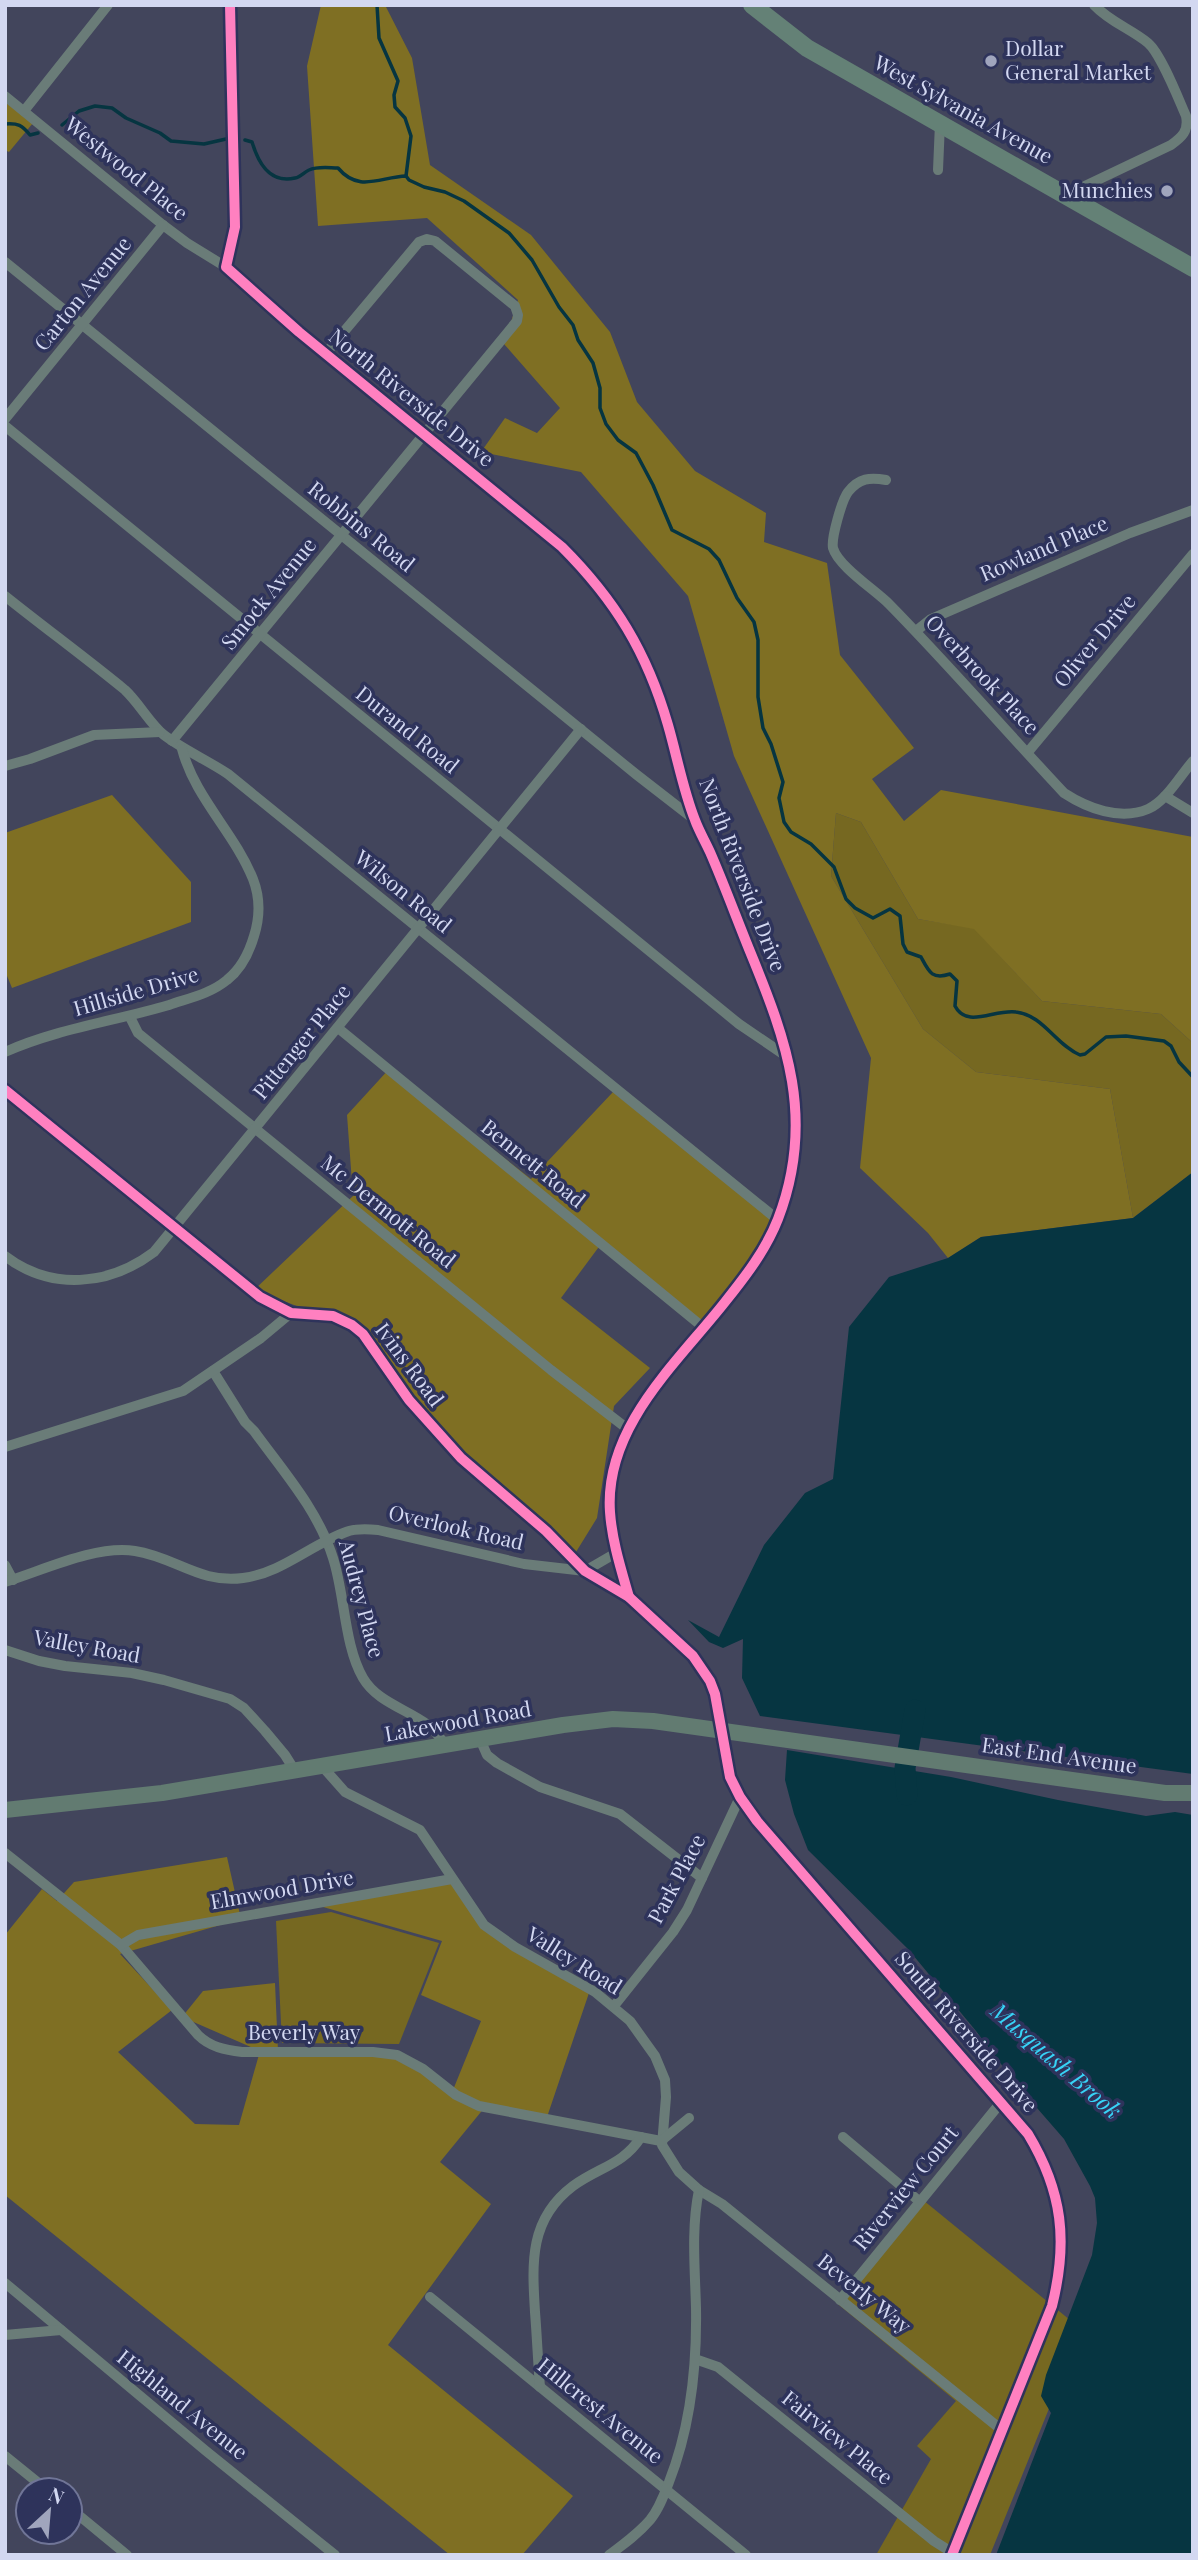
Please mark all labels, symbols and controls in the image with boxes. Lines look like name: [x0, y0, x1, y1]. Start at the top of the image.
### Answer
place label: Dollar General Market: [1005, 33, 1152, 85]
street label: West Sylvania Avenue: [869, 47, 1058, 169]
marker: Dollar General Market: [983, 53, 999, 69]
street label: Westwood Place: [59, 108, 195, 226]
place label: Munchies: [1061, 175, 1153, 203]
marker: Munchies: [1159, 183, 1175, 199]
street label: Carton Avenue: [27, 230, 136, 356]
street label: North Riverside Drive: [324, 321, 501, 472]
street label: Robbins Road: [303, 474, 422, 577]
street label: Rowland Place: [975, 508, 1111, 587]
street label: Smock Avenue: [214, 531, 321, 655]
street label: Oliver Drive: [1046, 587, 1141, 692]
street label: Overbrook Place: [920, 608, 1046, 740]
street label: Durand Road: [351, 678, 466, 779]
street label: North Riverside Drive: [694, 774, 794, 975]
street label: Wilson Road: [349, 842, 459, 938]
street label: Hillside Drive: [70, 959, 201, 1021]
street label: Pittenger Place: [245, 977, 356, 1104]
street label: Bennett Road: [476, 1112, 592, 1213]
street label: Mc Dermott Road: [316, 1148, 462, 1273]
street label: Ivins Road: [370, 1316, 451, 1411]
street label: Overlook Road: [386, 1497, 527, 1555]
street label: Audrey Place: [333, 1535, 392, 1661]
street label: Valley Road: [31, 1622, 143, 1668]
street label: Lakewood Road: [382, 1693, 533, 1747]
street label: East End Avenue: [980, 1729, 1139, 1779]
street label: Park Place: [640, 1828, 710, 1928]
street label: Elmwood Drive: [208, 1862, 356, 1914]
street label: Valley Road: [521, 1918, 628, 2000]
street label: South Riverside Drive: [890, 1944, 1045, 2117]
water label: Musquash Brook: [984, 1994, 1129, 2125]
street label: Beverly Way: [248, 2017, 361, 2045]
street label: Riverview Court: [846, 2118, 964, 2255]
street label: Beverly Way: [813, 2246, 918, 2339]
street label: Highland Avenue: [112, 2342, 254, 2465]
street label: Hillcrest Avenue: [533, 2350, 670, 2469]
street label: Fairview Place: [777, 2383, 899, 2490]
north arrow: [14, 2476, 84, 2546]
text: N: [45, 2480, 69, 2510]

